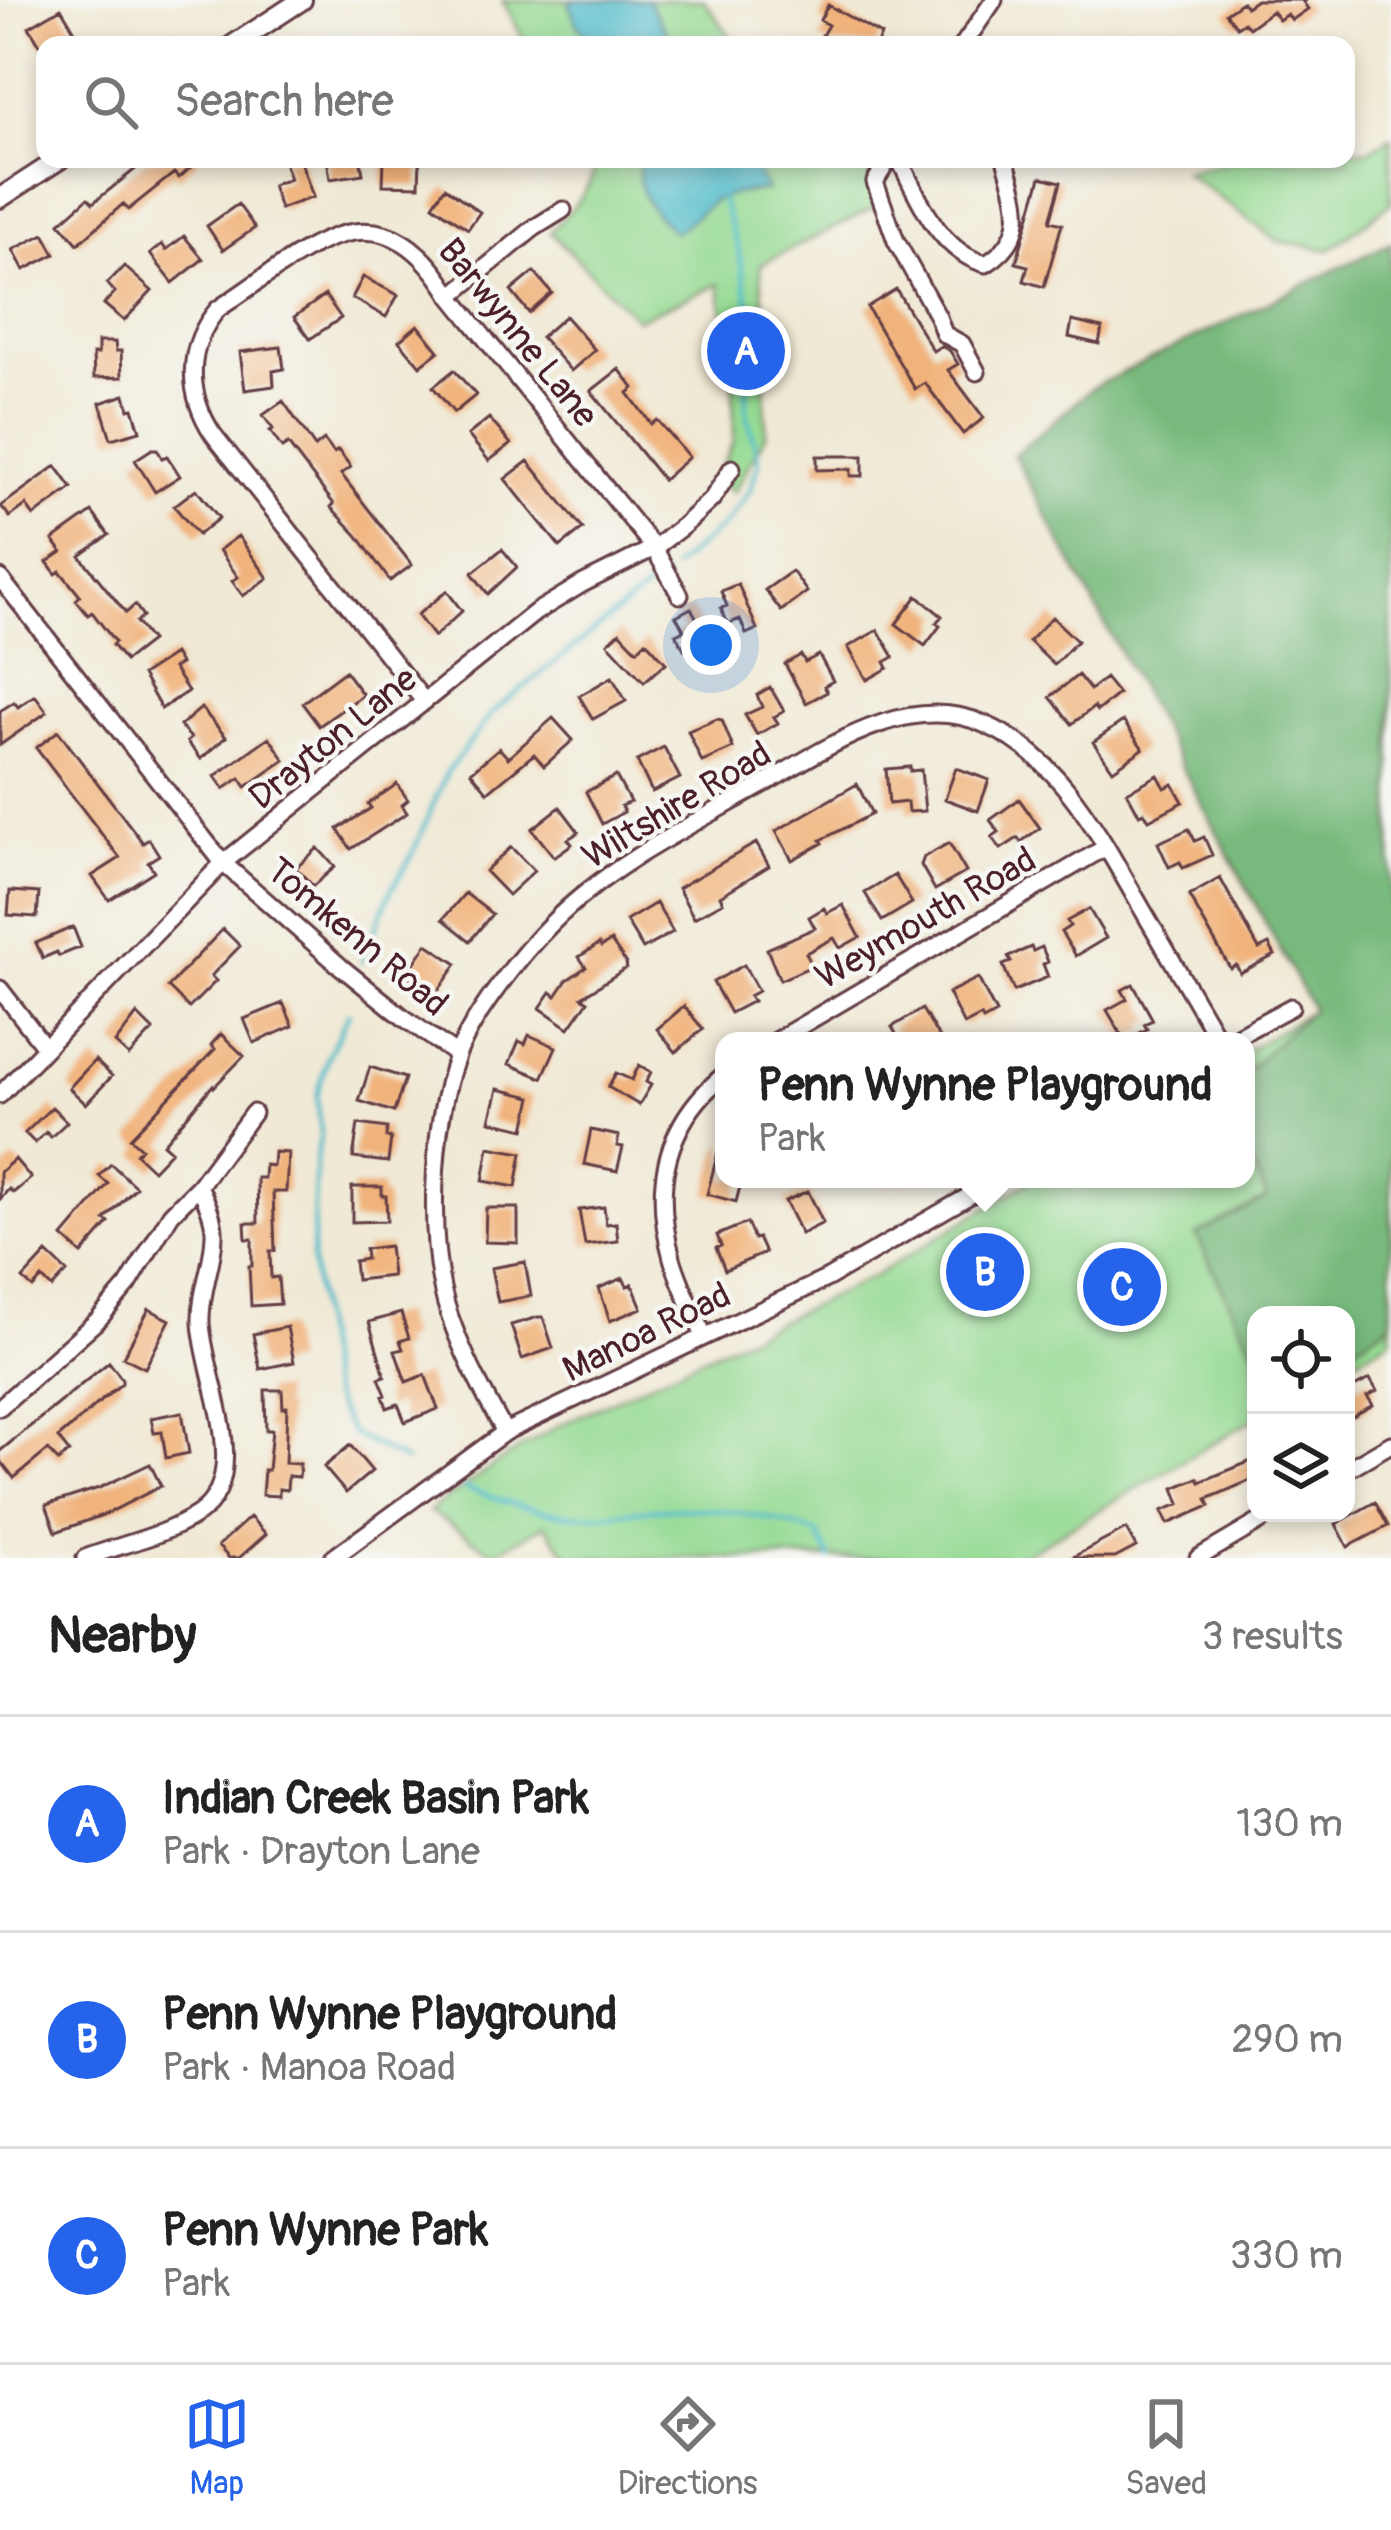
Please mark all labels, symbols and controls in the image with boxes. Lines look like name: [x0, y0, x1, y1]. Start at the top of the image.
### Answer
search box: [36, 36, 1355, 168]
icon: search: [78, 69, 144, 135]
text: Search here: [174, 74, 394, 130]
street label: Barwynne Lane: [428, 229, 608, 437]
pin: A: [707, 306, 785, 396]
your location: [681, 615, 741, 675]
street label: Drayton Lane: [240, 657, 426, 820]
street label: Wiltshire Road: [574, 731, 779, 879]
street label: Weymouth Road: [808, 837, 1044, 1000]
street label: Tomkenn Road: [257, 848, 457, 1026]
popup: [715, 1032, 1255, 1188]
text: Penn Wynne Playground: [757, 1058, 1213, 1114]
text: Park: [757, 1114, 826, 1163]
pin: B: [946, 1227, 1024, 1317]
pin: C: [1083, 1242, 1161, 1332]
street label: Manoa Road: [555, 1272, 738, 1392]
map controls: [1247, 1306, 1355, 1522]
button: locate: [1247, 1306, 1355, 1414]
button: layers: [1247, 1414, 1355, 1522]
text: Nearby: [48, 1604, 196, 1668]
text: 3 results: [1202, 1612, 1343, 1661]
text: Indian Creek Basin Park: [162, 1771, 589, 1827]
text: A: [74, 1799, 100, 1848]
text: 130 m: [1236, 1799, 1343, 1848]
text: Park · Drayton Lane: [162, 1827, 480, 1876]
text: Penn Wynne Playground: [162, 1987, 617, 2043]
text: B: [76, 2015, 98, 2064]
text: 290 m: [1231, 2015, 1343, 2064]
text: Park · Manoa Road: [162, 2043, 456, 2092]
text: Penn Wynne Park: [162, 2203, 488, 2259]
text: C: [75, 2231, 99, 2280]
text: 330 m: [1230, 2231, 1343, 2280]
text: Park: [162, 2259, 230, 2308]
tab: Map: [184, 2391, 250, 2504]
tab: Directions: [618, 2391, 758, 2504]
tab: Saved: [1125, 2391, 1207, 2504]

